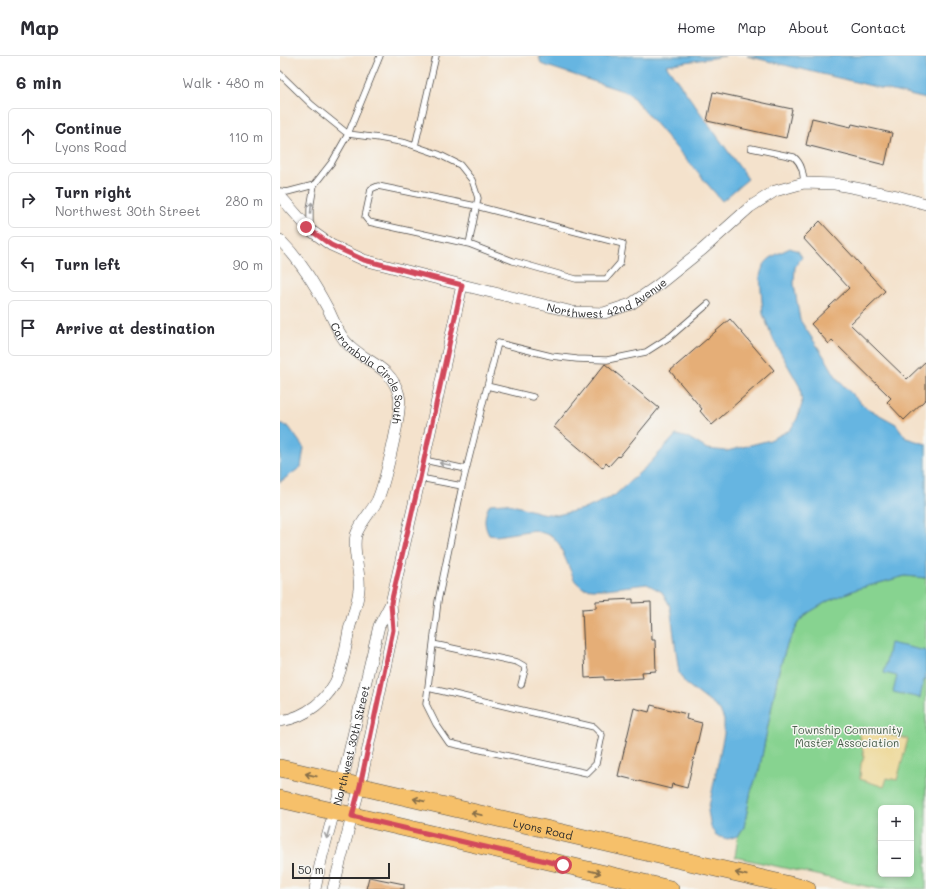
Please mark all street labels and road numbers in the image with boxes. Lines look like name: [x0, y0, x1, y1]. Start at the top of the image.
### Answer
street label: Northwest 42nd Avenue: [545, 274, 670, 320]
street label: Carambola Circle South: [328, 320, 407, 425]
street label: Northwest 30th Street: [328, 684, 372, 807]
street label: Lyons Road: [512, 814, 574, 843]

